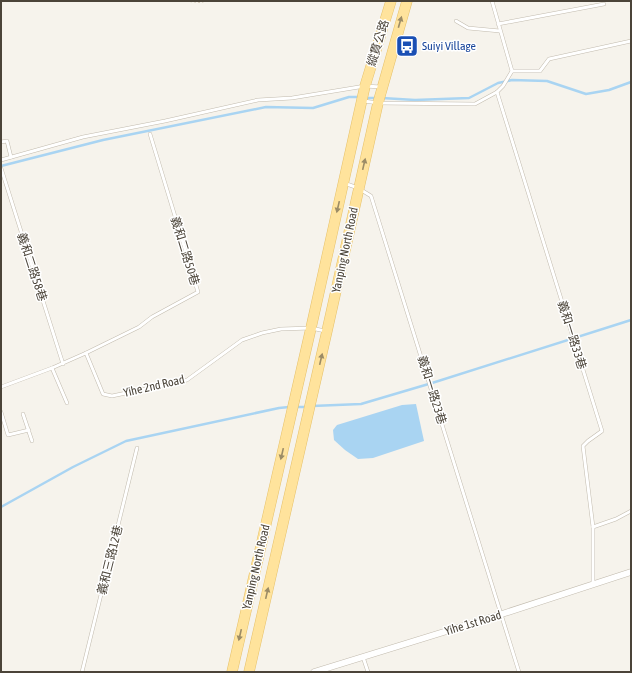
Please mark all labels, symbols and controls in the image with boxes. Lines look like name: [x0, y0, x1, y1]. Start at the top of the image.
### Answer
one-way arrow: [398, 16, 404, 28]
street label: 縱貫公路: [364, 18, 392, 68]
bus stop icon: Suiyi Village: [394, 33, 420, 59]
place label: Suiyi Village: [422, 39, 476, 53]
one-way arrow: [362, 157, 368, 170]
one-way arrow: [335, 201, 341, 213]
street label: Yanping North Road: [329, 206, 361, 294]
street label: 義和二路50巷: [168, 215, 202, 287]
street label: 義和二路58巷: [14, 231, 50, 303]
street label: 義和一路33巷: [555, 299, 589, 371]
one-way arrow: [318, 353, 324, 365]
street label: 義和一路23巷: [415, 354, 449, 426]
street label: Yihe 2nd Road: [122, 372, 186, 400]
one-way arrow: [279, 448, 285, 460]
street label: Yanping North Road: [239, 523, 273, 611]
street label: 義和三路12巷: [95, 524, 125, 596]
one-way arrow: [264, 587, 270, 599]
street label: Yihe 1st Road: [443, 608, 503, 638]
one-way arrow: [237, 629, 243, 641]

